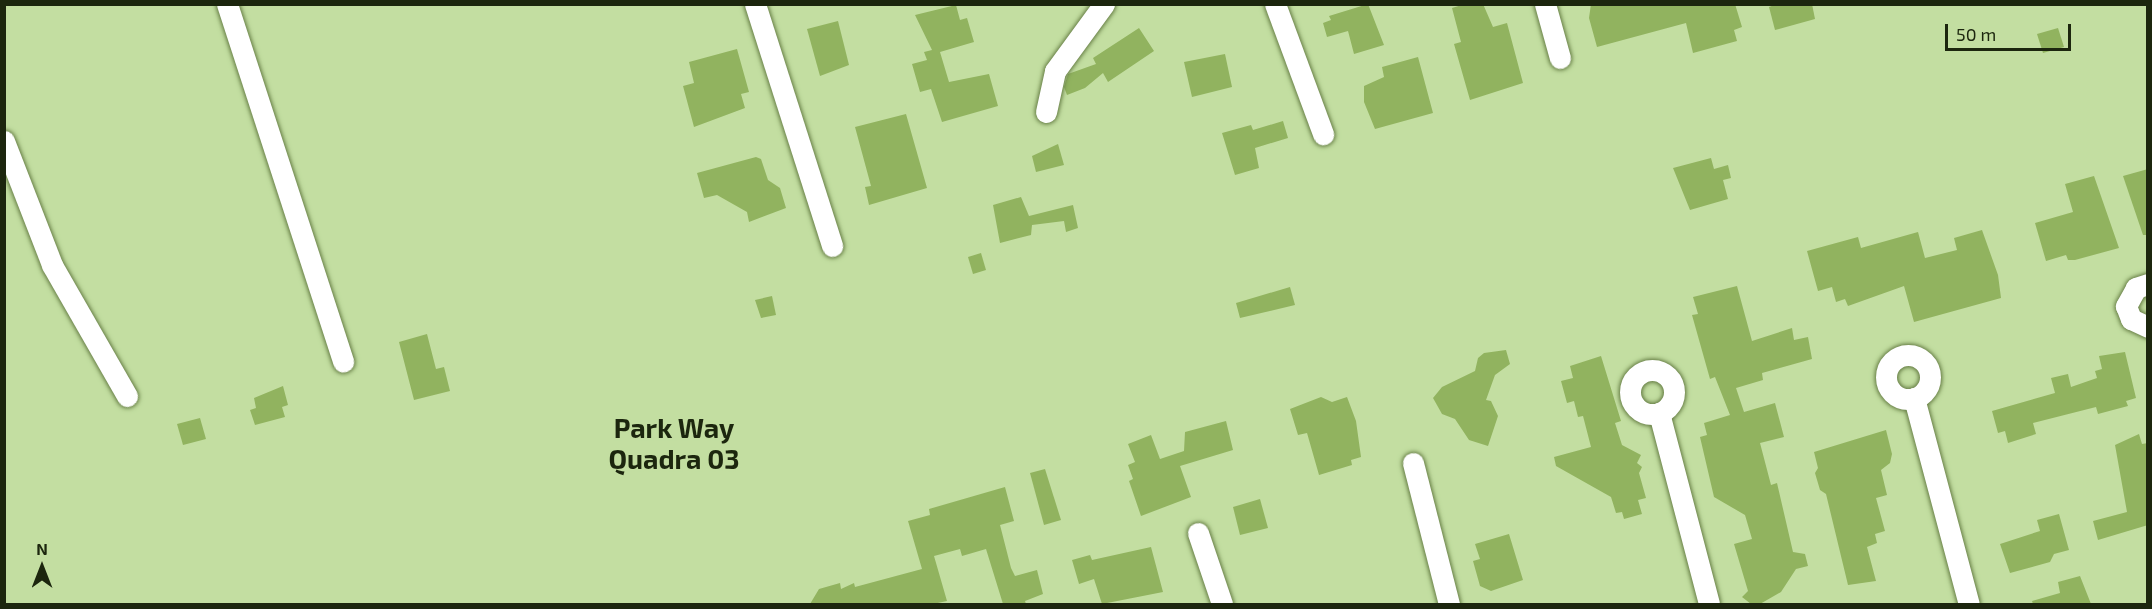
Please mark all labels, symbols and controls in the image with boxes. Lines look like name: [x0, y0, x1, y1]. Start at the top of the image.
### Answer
scale bar: [1948, 12, 2074, 50]
text: 50 m: [1956, 23, 1996, 45]
district label: Park Way Quadra 03: [608, 411, 740, 474]
north arrow: [12, 537, 72, 597]
text: N: [36, 539, 48, 558]

